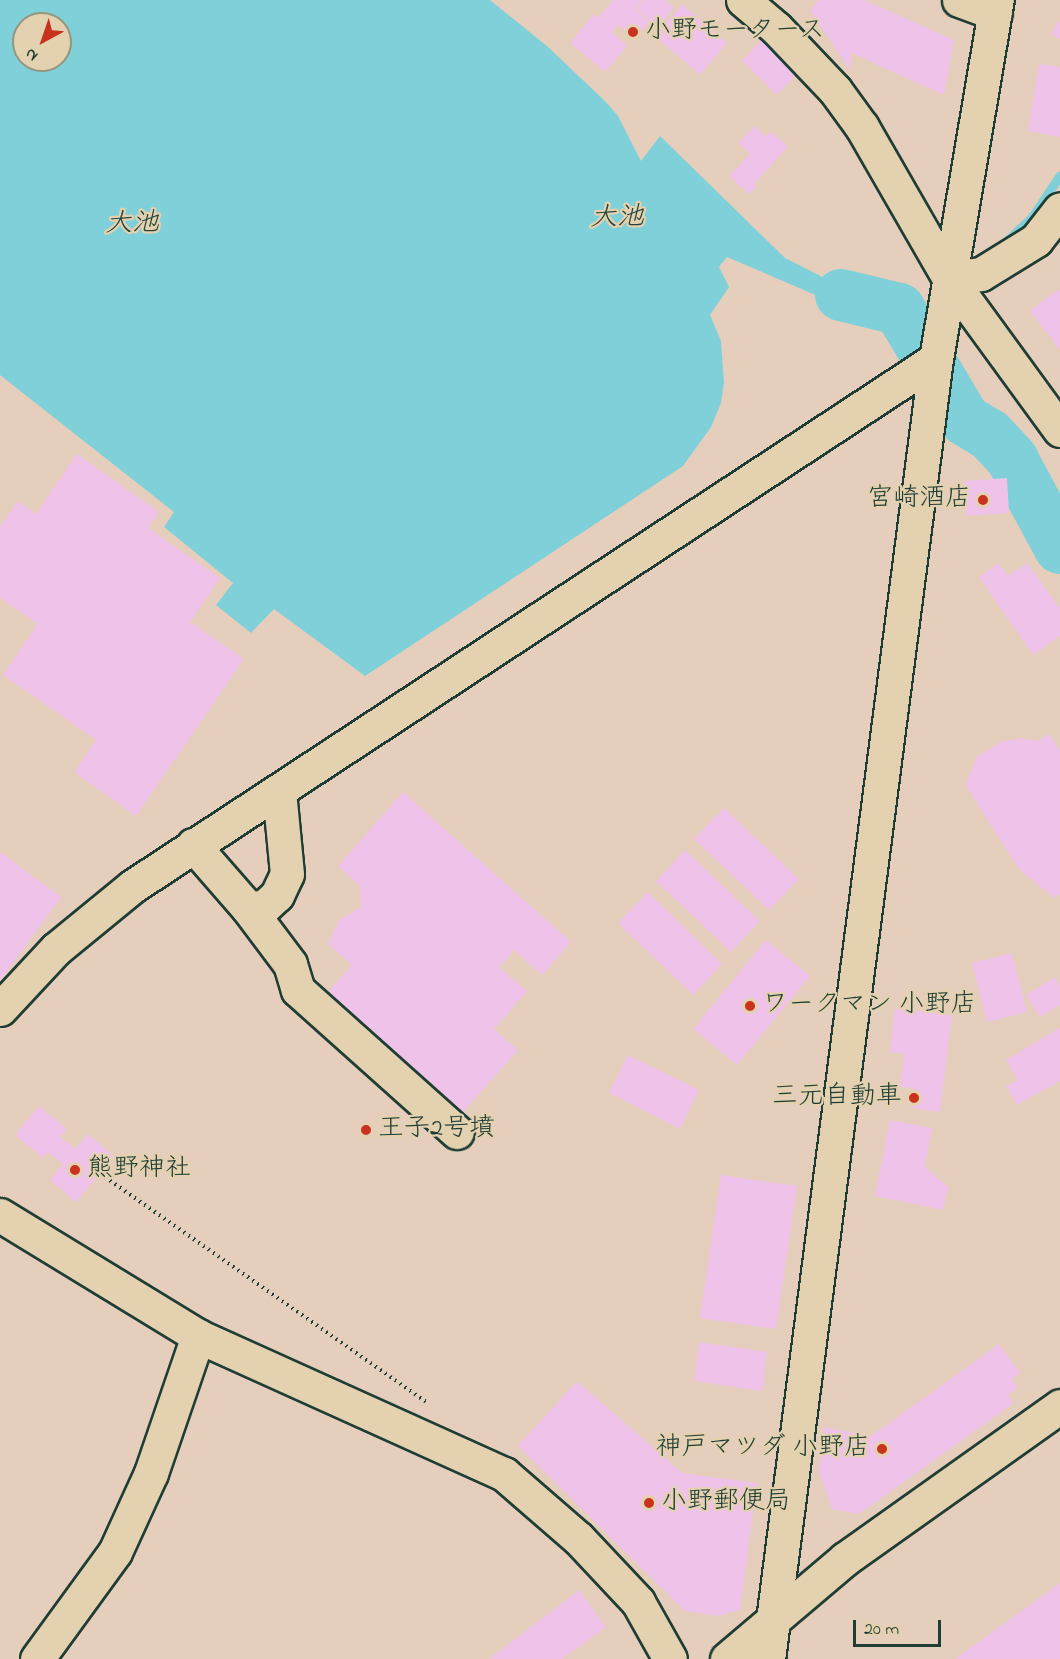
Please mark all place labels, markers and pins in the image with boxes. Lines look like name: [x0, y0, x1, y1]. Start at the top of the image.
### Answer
place label: 小野モータース: [645, 16, 827, 48]
marker: 小野モータース: [626, 25, 640, 39]
place label: 宮崎酒店: [867, 484, 971, 516]
marker: 宮崎酒店: [976, 493, 990, 507]
place label: ワークマン 小野店: [762, 990, 976, 1022]
marker: ワークマン 小野店: [743, 999, 757, 1013]
place label: 三元自動車: [772, 1082, 902, 1114]
marker: 三元自動車: [907, 1091, 921, 1105]
place label: 王子2号墳: [378, 1114, 495, 1146]
marker: 王子2号墳: [359, 1123, 373, 1137]
place label: 熊野神社: [87, 1154, 191, 1186]
marker: 熊野神社: [68, 1163, 82, 1177]
place label: 神戸マツダ 小野店: [656, 1433, 870, 1465]
marker: 神戸マツダ 小野店: [875, 1442, 889, 1456]
place label: 小野郵便局: [661, 1487, 791, 1519]
marker: 小野郵便局: [642, 1496, 656, 1510]

